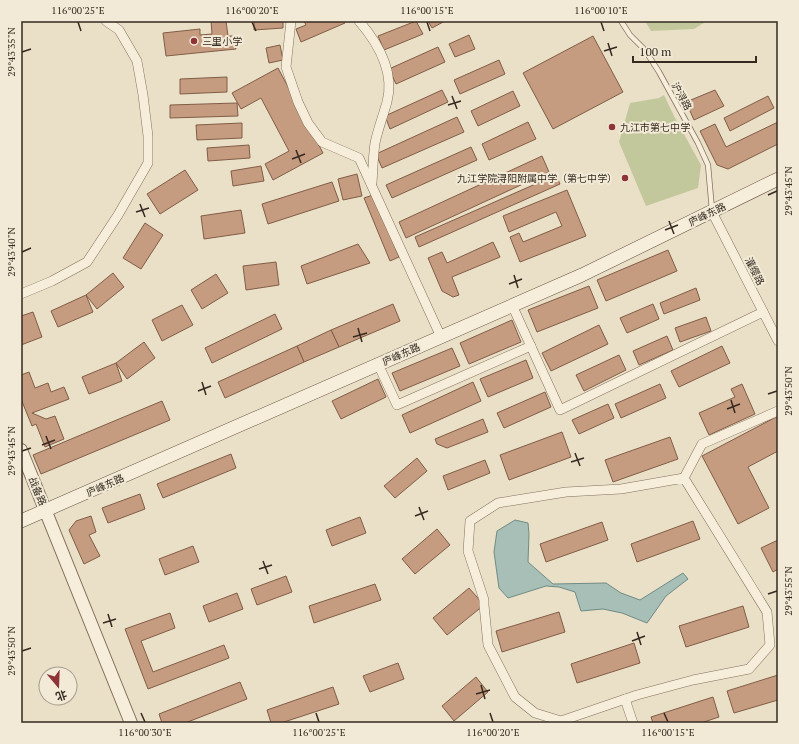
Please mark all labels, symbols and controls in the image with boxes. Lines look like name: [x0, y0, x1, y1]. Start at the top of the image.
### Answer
text: 116°00'25"E: [51, 4, 105, 17]
text: 116°00'20"E: [225, 4, 279, 17]
text: 116°00'15"E: [400, 4, 454, 17]
text: 116°00'10"E: [574, 4, 628, 17]
text: 29°43'35"N: [5, 27, 18, 77]
place label: 三里小学: [202, 35, 242, 48]
marker: 三里小学: [189, 36, 199, 46]
scale bar: [633, 38, 756, 64]
text: 100 m: [639, 44, 672, 59]
street label: 沪浔路: [669, 80, 695, 113]
place label: 九江市第七中学: [620, 121, 690, 134]
marker: 九江市第七中学: [607, 122, 617, 132]
text: 29°43'45"N: [782, 166, 795, 216]
place label: 九江学院浔阳附属中学（第七中学）: [457, 172, 617, 185]
marker: 九江学院浔阳附属中学（第七中学）: [620, 173, 630, 183]
street label: 庐峰东路: [686, 200, 728, 229]
text: 29°43'40"N: [5, 227, 18, 277]
street label: 灌缨路: [742, 255, 767, 288]
street label: 庐峰东路: [380, 340, 422, 369]
text: 29°43'50"N: [782, 366, 795, 416]
text: 29°43'45"N: [5, 426, 18, 476]
street label: 庐峰东路: [84, 471, 126, 500]
street label: 战备路: [26, 475, 49, 508]
text: 29°43'55"N: [782, 566, 795, 616]
text: 29°43'50"N: [5, 626, 18, 676]
north arrow: [38, 666, 78, 706]
text: 北: [54, 687, 69, 704]
text: 116°00'30"E: [118, 726, 172, 739]
text: 116°00'25"E: [292, 726, 346, 739]
text: 116°00'20"E: [466, 726, 520, 739]
text: 116°00'15"E: [641, 726, 695, 739]

